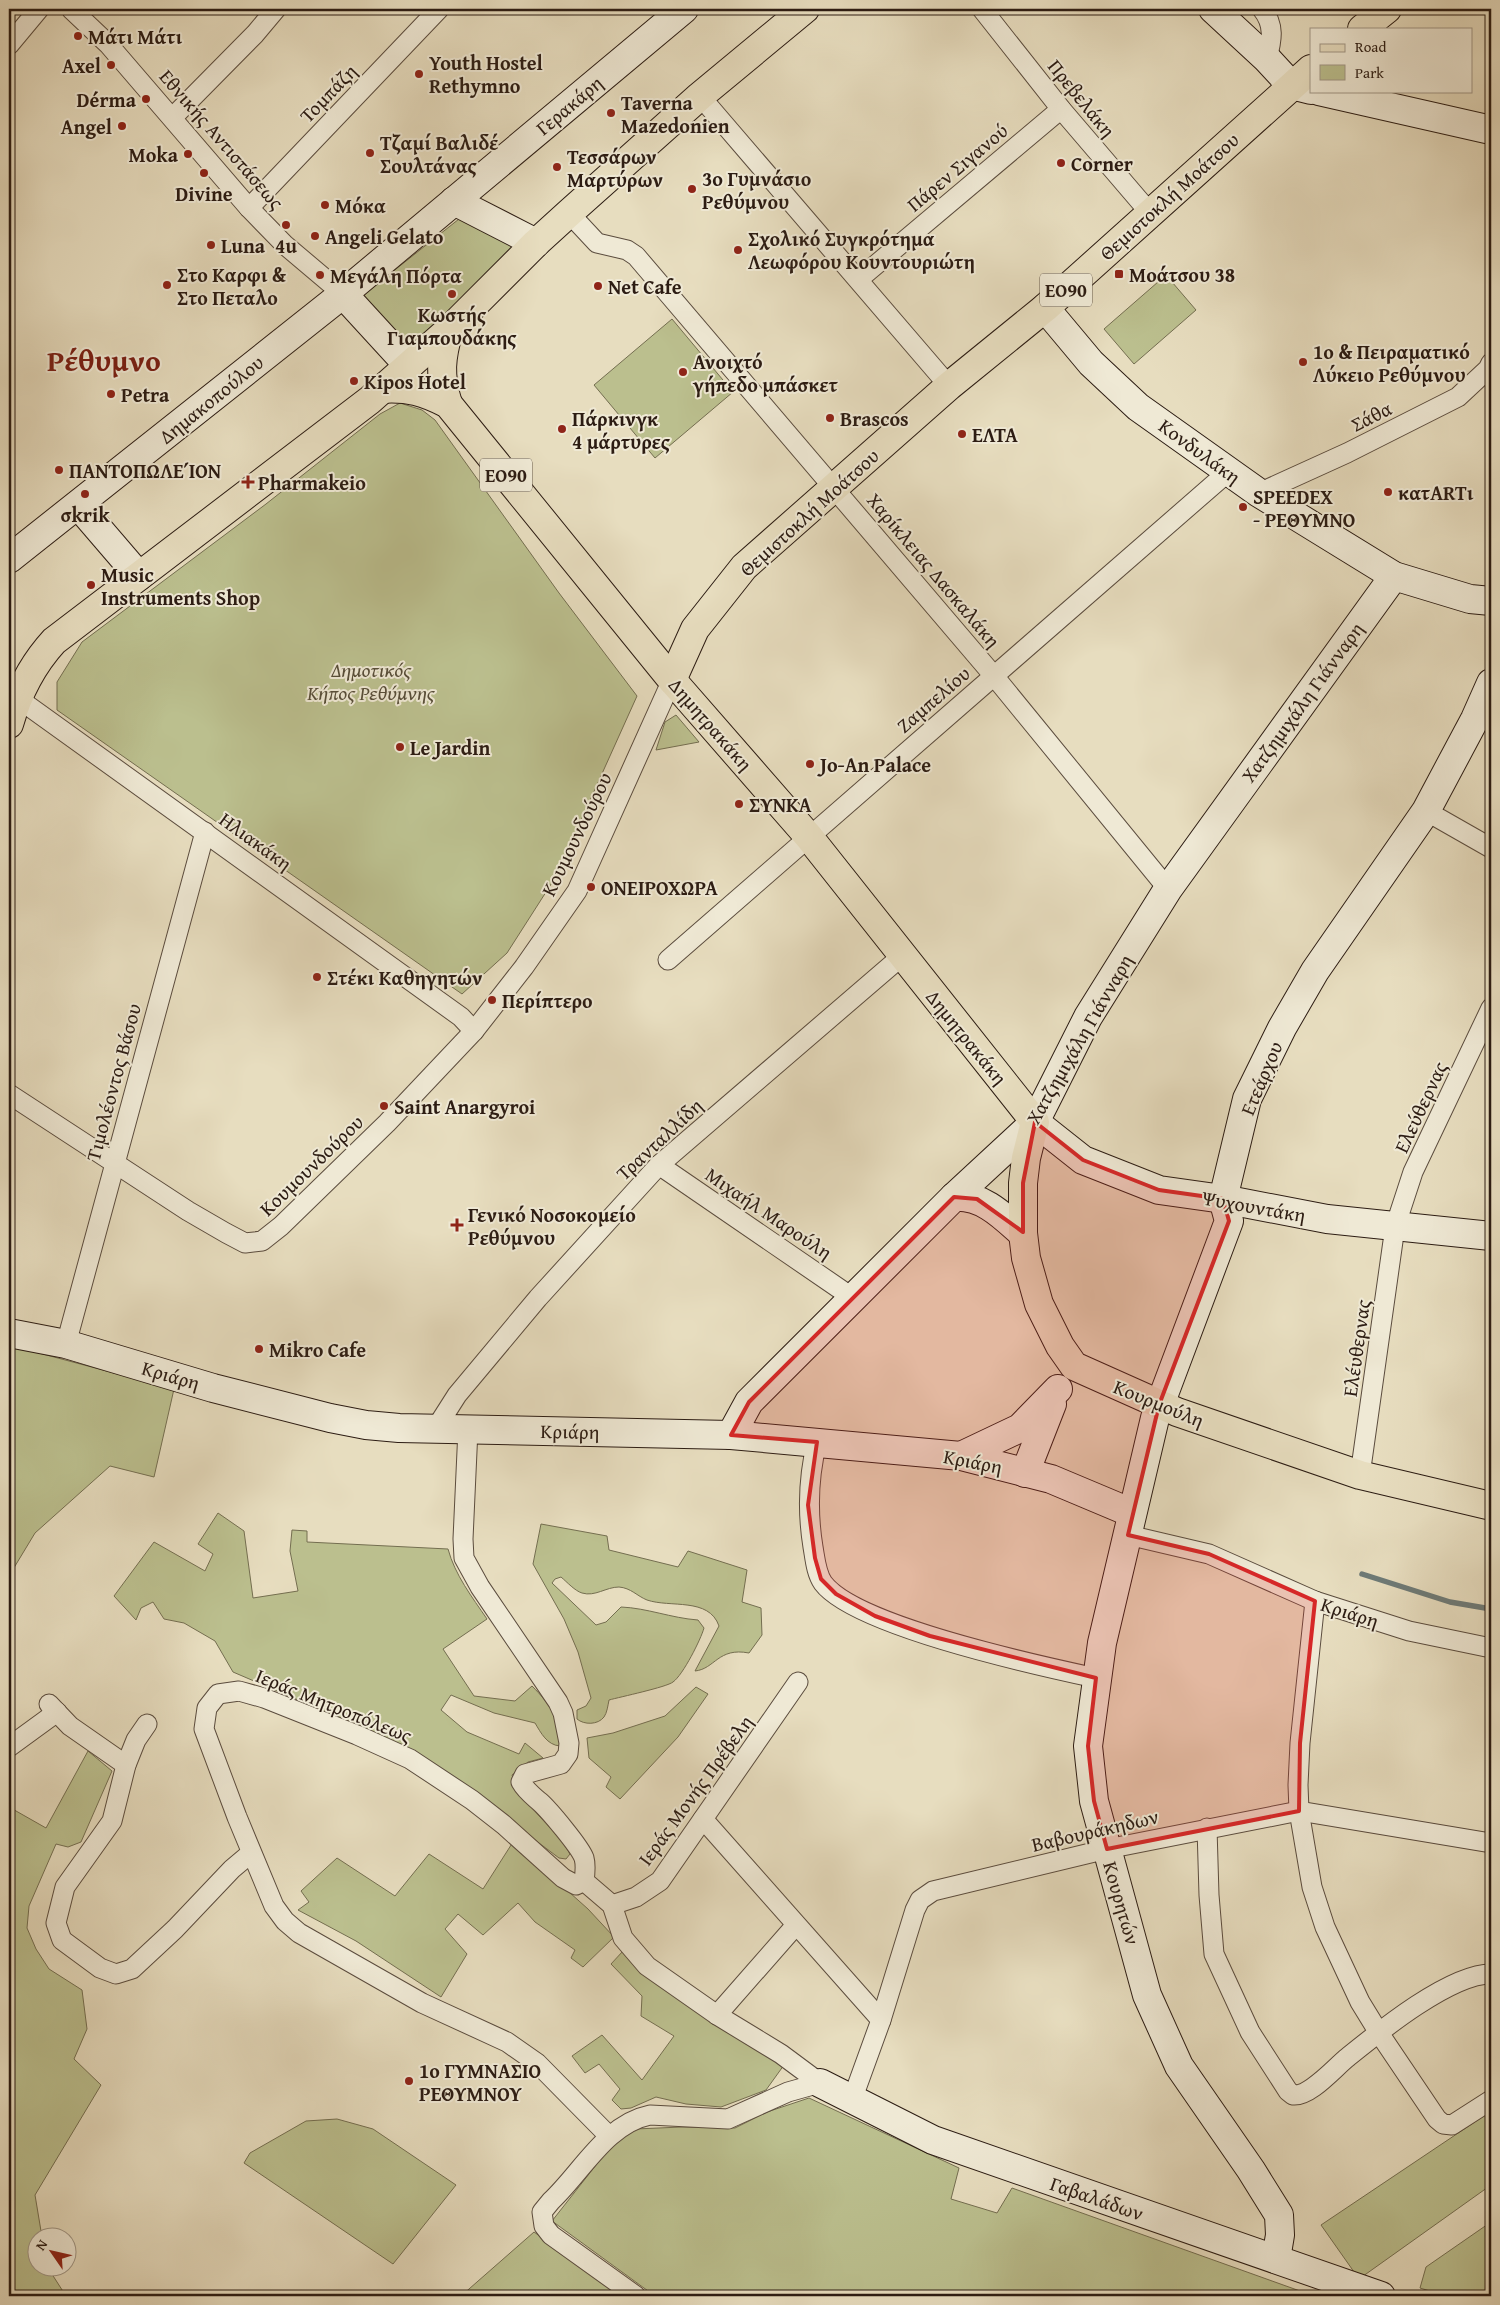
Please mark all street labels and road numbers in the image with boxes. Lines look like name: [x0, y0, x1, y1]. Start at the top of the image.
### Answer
street label: Πρεβελάκη: [1041, 53, 1123, 143]
street label: Τομπάζη: [293, 57, 363, 129]
street label: Εθνικής Αντιστάσεως: [153, 63, 291, 216]
street label: Γερακάρη: [529, 68, 609, 142]
street label: Πάρεν Σιγανού: [900, 116, 1014, 218]
street label: Θεμιστοκλή Μοάτσου: [1093, 125, 1245, 267]
road number: ΕΟ90: [1040, 274, 1092, 306]
street label: Δημακοπούλου: [152, 348, 270, 450]
street label: Σάθα: [1345, 393, 1397, 439]
street label: Κονδυλάκη: [1153, 411, 1247, 491]
street label: Θεμιστοκλή Μοάτσου: [733, 441, 885, 583]
road number: ΕΟ90: [480, 458, 532, 492]
street label: Χαρίκλειας Δασκαλάκη: [860, 486, 1008, 654]
street label: Χατζημιχάλη Γιάνναρη: [1234, 616, 1370, 788]
street label: Ζαμπελίου: [890, 659, 976, 739]
street label: Δημητρακάκη: [662, 671, 760, 777]
street label: Κουμουνδούρου: [533, 767, 619, 901]
street label: Ηλιακάκη: [214, 805, 298, 877]
street label: Χατζημιχάλη Γιάνναρη: [1018, 949, 1140, 1129]
street label: Δημητρακάκη: [919, 983, 1015, 1091]
street label: Τιμολέοντος Βάσου: [78, 1000, 148, 1164]
street label: Ετεάρχου: [1232, 1037, 1290, 1119]
street label: Ελεύθερνας: [1386, 1056, 1454, 1157]
street label: Τρανταλλίδη: [609, 1091, 709, 1187]
street label: Κουμουνδούρου: [252, 1108, 370, 1222]
street label: Μιχαήλ Μαρούλη: [700, 1160, 838, 1266]
street label: Ψυχουντάκη: [1199, 1182, 1308, 1229]
street label: Ελέυθερνας: [1335, 1297, 1377, 1398]
street label: Κριάρη: [139, 1353, 203, 1397]
street label: Κουρμούλη: [1109, 1372, 1209, 1434]
street label: Κριάρη: [540, 1416, 600, 1446]
street label: Κριάρη: [941, 1441, 1005, 1481]
street label: Κριάρη: [1317, 1589, 1383, 1635]
street label: Ιεράς Μητροπόλεως: [251, 1660, 417, 1750]
street label: Ιεράς Μονής Πρέβελη: [630, 1709, 760, 1871]
street label: Βαβουράκηδων: [1029, 1801, 1161, 1859]
street label: Κουρητών: [1096, 1858, 1148, 1948]
street label: Γαβαλάδων: [1046, 2168, 1148, 2228]

